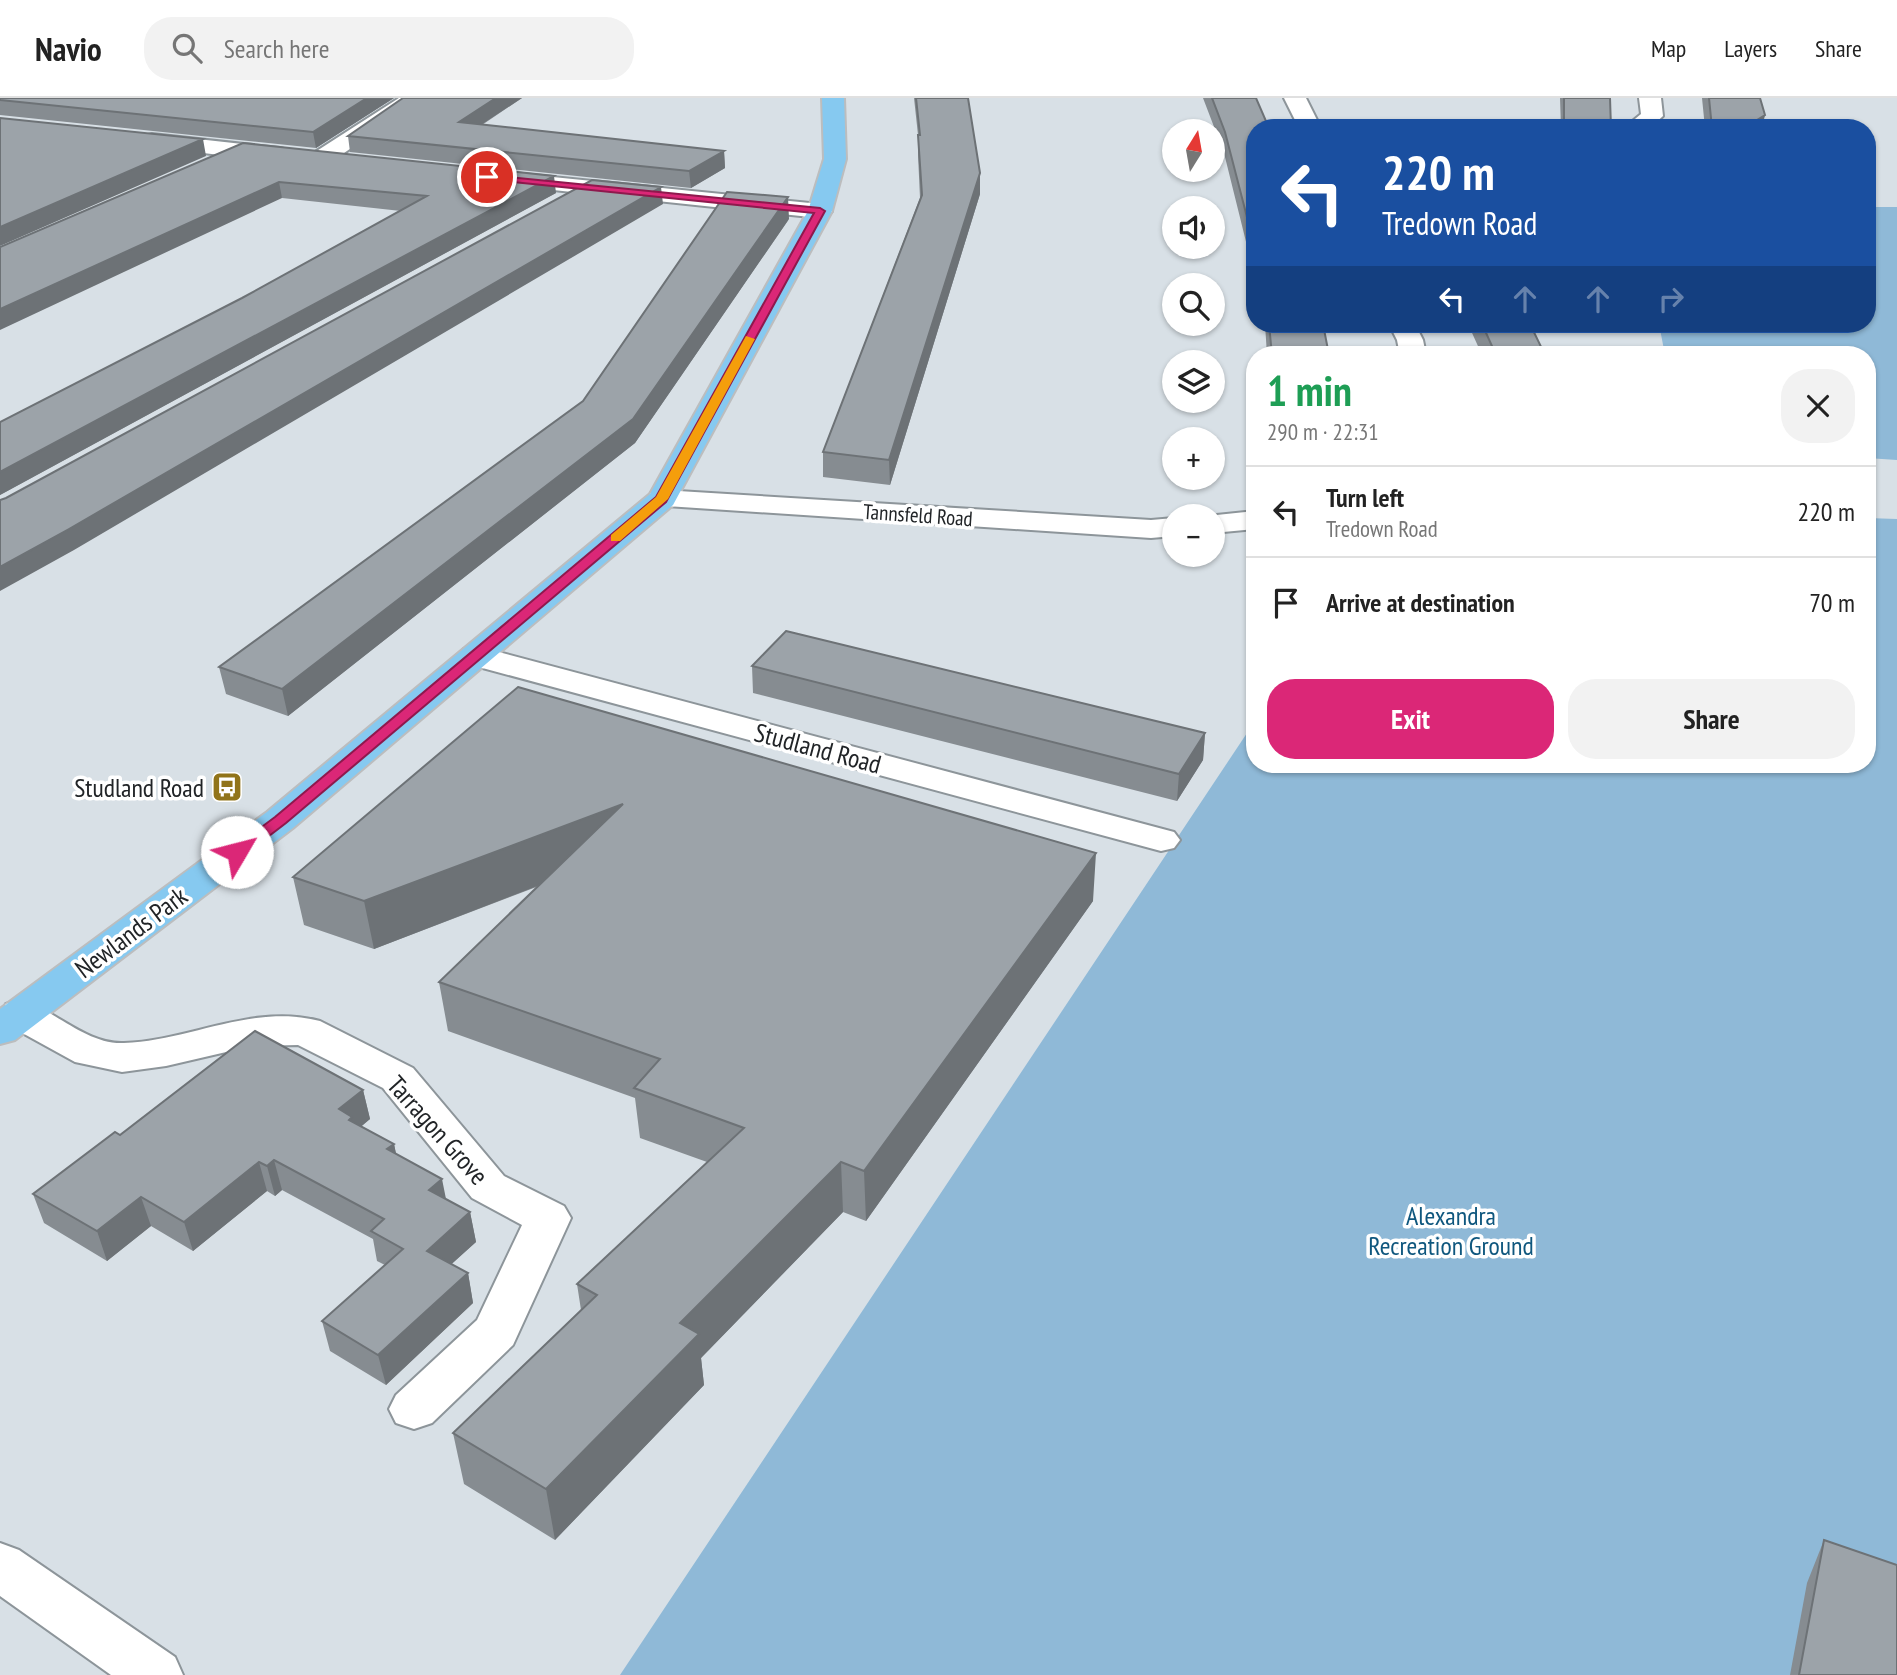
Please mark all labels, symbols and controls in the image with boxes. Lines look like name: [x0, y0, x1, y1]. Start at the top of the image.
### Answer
search box: [144, 17, 634, 80]
text: Navio: [35, 27, 102, 70]
icon: search: [168, 29, 206, 67]
text: Search here: [224, 32, 329, 65]
text: Map: [1651, 33, 1686, 64]
text: Layers: [1724, 33, 1777, 64]
text: Share: [1815, 33, 1862, 64]
north arrow: [1162, 119, 1225, 182]
map controls: [1162, 119, 1225, 567]
text: 220 m: [1382, 140, 1495, 204]
pin: [457, 147, 517, 207]
icon: left: [1267, 147, 1358, 238]
icon: arrive: [468, 158, 506, 196]
button: sound: [1162, 196, 1225, 259]
text: Tredown Road: [1382, 202, 1537, 244]
button: search: [1162, 273, 1225, 336]
icon: left: [1433, 280, 1471, 318]
icon: ahead: [1506, 280, 1544, 318]
icon: ahead: [1579, 280, 1617, 318]
icon: right: [1652, 280, 1690, 318]
button: layers: [1162, 350, 1225, 413]
text: 1 min: [1267, 363, 1352, 418]
button: close: [1781, 369, 1855, 443]
text: 290 m · 22:31: [1267, 417, 1379, 446]
button: +: [1162, 427, 1225, 490]
text: Turn left: [1326, 481, 1404, 514]
icon: left: [1267, 493, 1305, 531]
text: 220 m: [1797, 495, 1855, 528]
street label: Tannsfeld Road: [862, 498, 974, 532]
button: −: [1162, 504, 1225, 567]
text: Tredown Road: [1326, 514, 1438, 543]
icon: arrive: [1267, 584, 1305, 622]
text: Arrive at destination: [1326, 586, 1515, 619]
text: 70 m: [1809, 586, 1855, 619]
button: Exit: [1267, 679, 1554, 759]
button: Share: [1568, 679, 1855, 759]
street label: Studland Road: [751, 715, 885, 781]
bus stop icon: Studland Road: [210, 770, 244, 804]
place label: Studland Road: [74, 771, 204, 804]
position arrow: [200, 815, 274, 889]
street label: Newlands Park: [68, 879, 194, 985]
street label: Tarragon Grove: [380, 1069, 496, 1191]
park label: Alexandra Recreation Ground: [1368, 1199, 1534, 1262]

